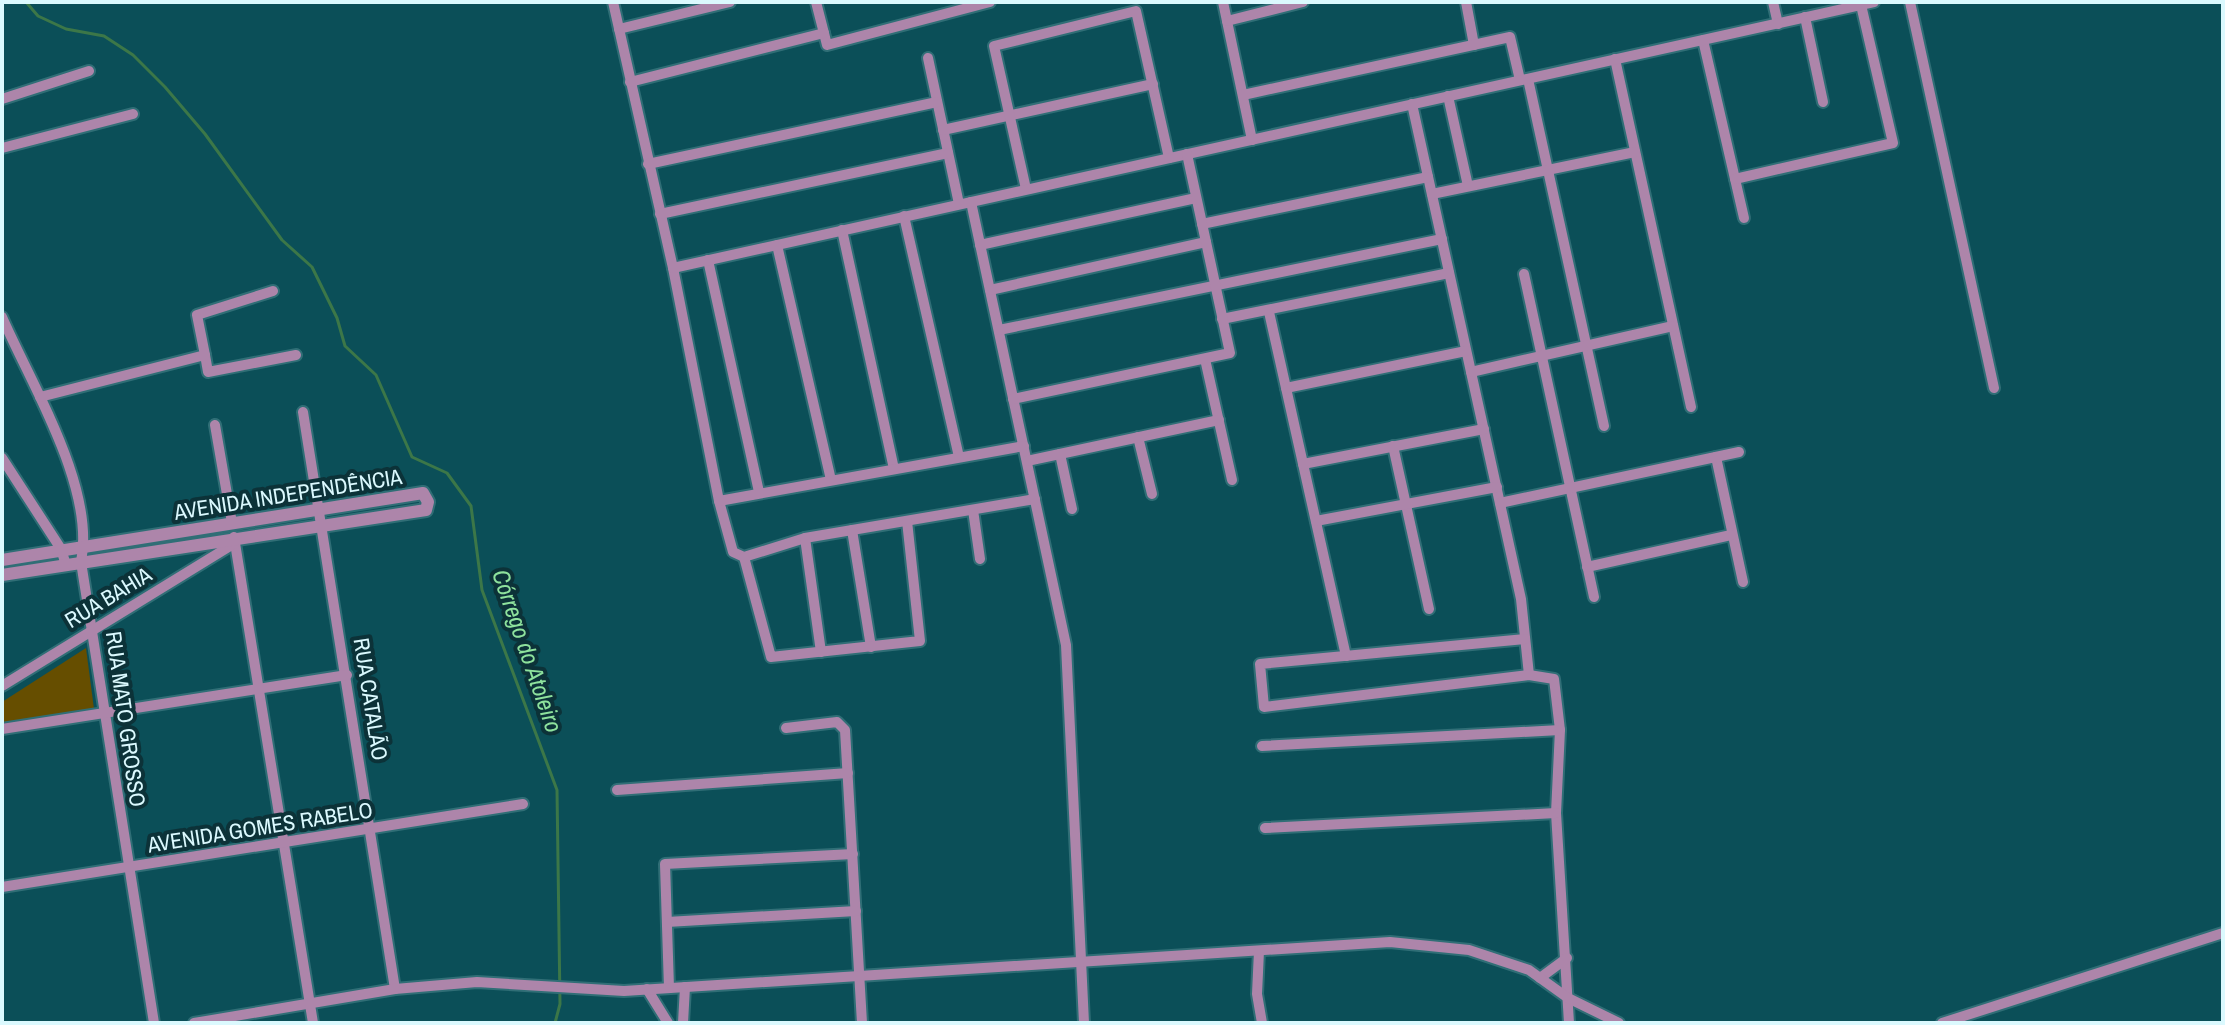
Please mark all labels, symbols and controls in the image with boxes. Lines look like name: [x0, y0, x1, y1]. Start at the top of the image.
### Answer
street label: AVENIDA INDEPENDÊNCIA: [171, 461, 405, 527]
street label: RUA BAHIA: [59, 559, 158, 635]
water label: Córrego do Atoleiro: [485, 565, 571, 736]
street label: RUA MATO GROSSO: [99, 629, 153, 809]
street label: RUA CATALÃO: [347, 636, 395, 762]
street label: AVENIDA GOMES RABELO: [144, 794, 375, 860]

